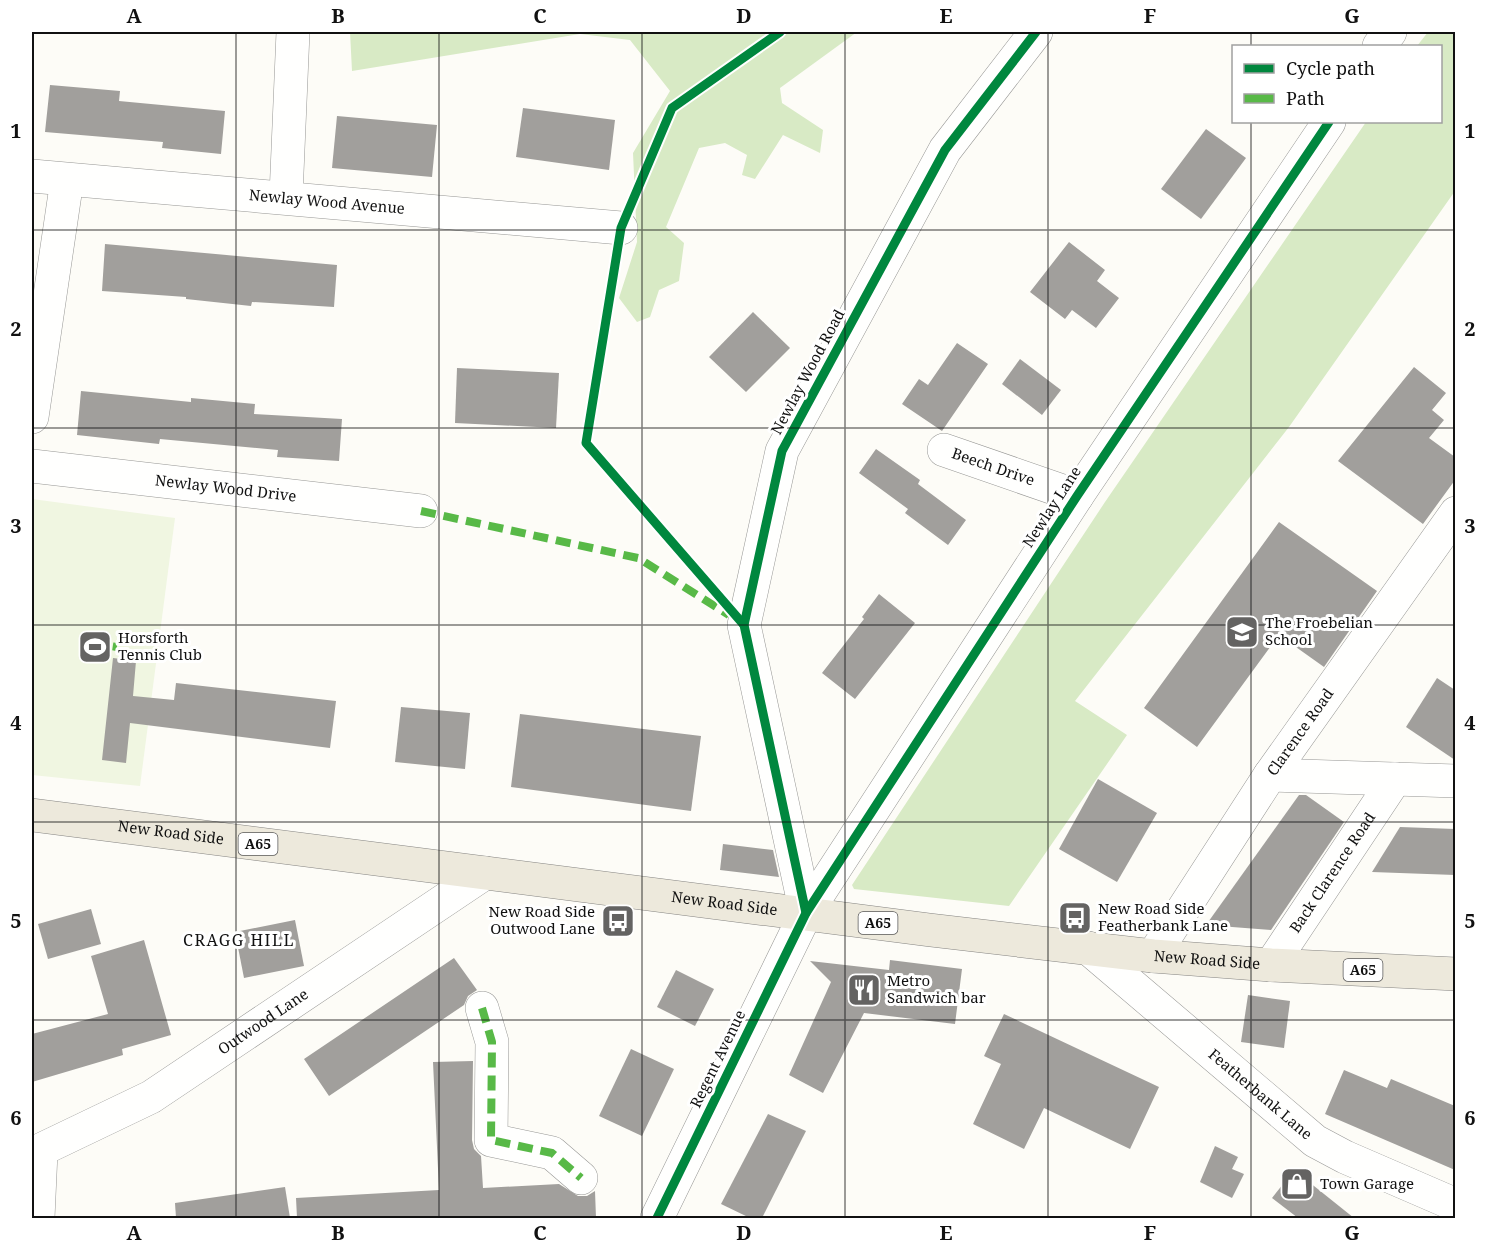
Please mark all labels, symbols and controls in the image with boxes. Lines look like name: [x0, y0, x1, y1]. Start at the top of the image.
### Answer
text: A: [126, 2, 142, 29]
text: B: [331, 2, 345, 29]
text: C: [533, 2, 547, 29]
text: D: [736, 2, 752, 29]
text: E: [939, 2, 953, 29]
text: F: [1144, 2, 1156, 29]
text: G: [1344, 2, 1360, 29]
legend: [1232, 45, 1442, 123]
text: Cycle path: [1286, 56, 1375, 80]
text: Path: [1286, 86, 1325, 110]
text: 1: [10, 117, 22, 144]
text: 1: [1464, 117, 1476, 144]
street label: Newlay Wood Avenue: [248, 184, 406, 218]
street label: Newlay Wood Road: [766, 305, 849, 438]
text: 2: [10, 315, 22, 342]
text: 2: [1464, 315, 1476, 342]
street label: Beech Drive: [949, 443, 1037, 490]
street label: Newlay Lane: [1017, 462, 1085, 551]
street label: Newlay Wood Drive: [154, 469, 298, 506]
text: 3: [10, 512, 22, 539]
text: 3: [1464, 512, 1476, 539]
place label: The Froebelian School: [1265, 612, 1373, 649]
school or university icon: The Froebelian School: [1224, 614, 1260, 650]
place label: Horsforth Tennis Club: [118, 627, 202, 664]
sports icon: Horsforth Tennis Club: [77, 629, 113, 665]
street label: Clarence Road: [1262, 684, 1337, 779]
text: 4: [10, 709, 22, 736]
text: 4: [1464, 709, 1476, 736]
street label: Back Clarence Road: [1284, 808, 1379, 936]
street label: New Road Side: [117, 815, 225, 848]
road number: A65: [238, 833, 278, 855]
street label: New Road Side: [670, 886, 779, 919]
place label: New Road Side Featherbank Lane: [1098, 898, 1228, 935]
bus stop icon: New Road Side Featherbank Lane: [1057, 900, 1093, 936]
place label: New Road Side Outwood Lane: [488, 901, 595, 938]
bus stop icon: New Road Side Outwood Lane: [600, 903, 636, 939]
text: 5: [10, 907, 22, 934]
text: 5: [1464, 907, 1476, 934]
road number: A65: [858, 912, 898, 934]
district label: CRAGG HILL: [183, 929, 295, 951]
street label: New Road Side: [1153, 945, 1261, 973]
road number: A65: [1344, 959, 1382, 981]
place label: Metro Sandwich bar: [887, 970, 986, 1007]
restaurant icon: Metro Sandwich bar: [846, 972, 882, 1008]
street label: Outwood Lane: [213, 983, 312, 1058]
street label: Regent Avenue: [685, 1006, 749, 1111]
street label: Featherbank Lane: [1205, 1044, 1317, 1143]
text: 6: [10, 1104, 22, 1131]
text: 6: [1464, 1104, 1476, 1131]
shop icon: Town Garage: [1279, 1166, 1315, 1202]
place label: Town Garage: [1320, 1173, 1414, 1193]
text: A: [126, 1219, 142, 1246]
text: B: [331, 1219, 345, 1246]
text: C: [533, 1219, 547, 1246]
text: D: [736, 1219, 752, 1246]
text: E: [939, 1219, 953, 1246]
text: F: [1144, 1219, 1156, 1246]
text: G: [1344, 1219, 1360, 1246]

